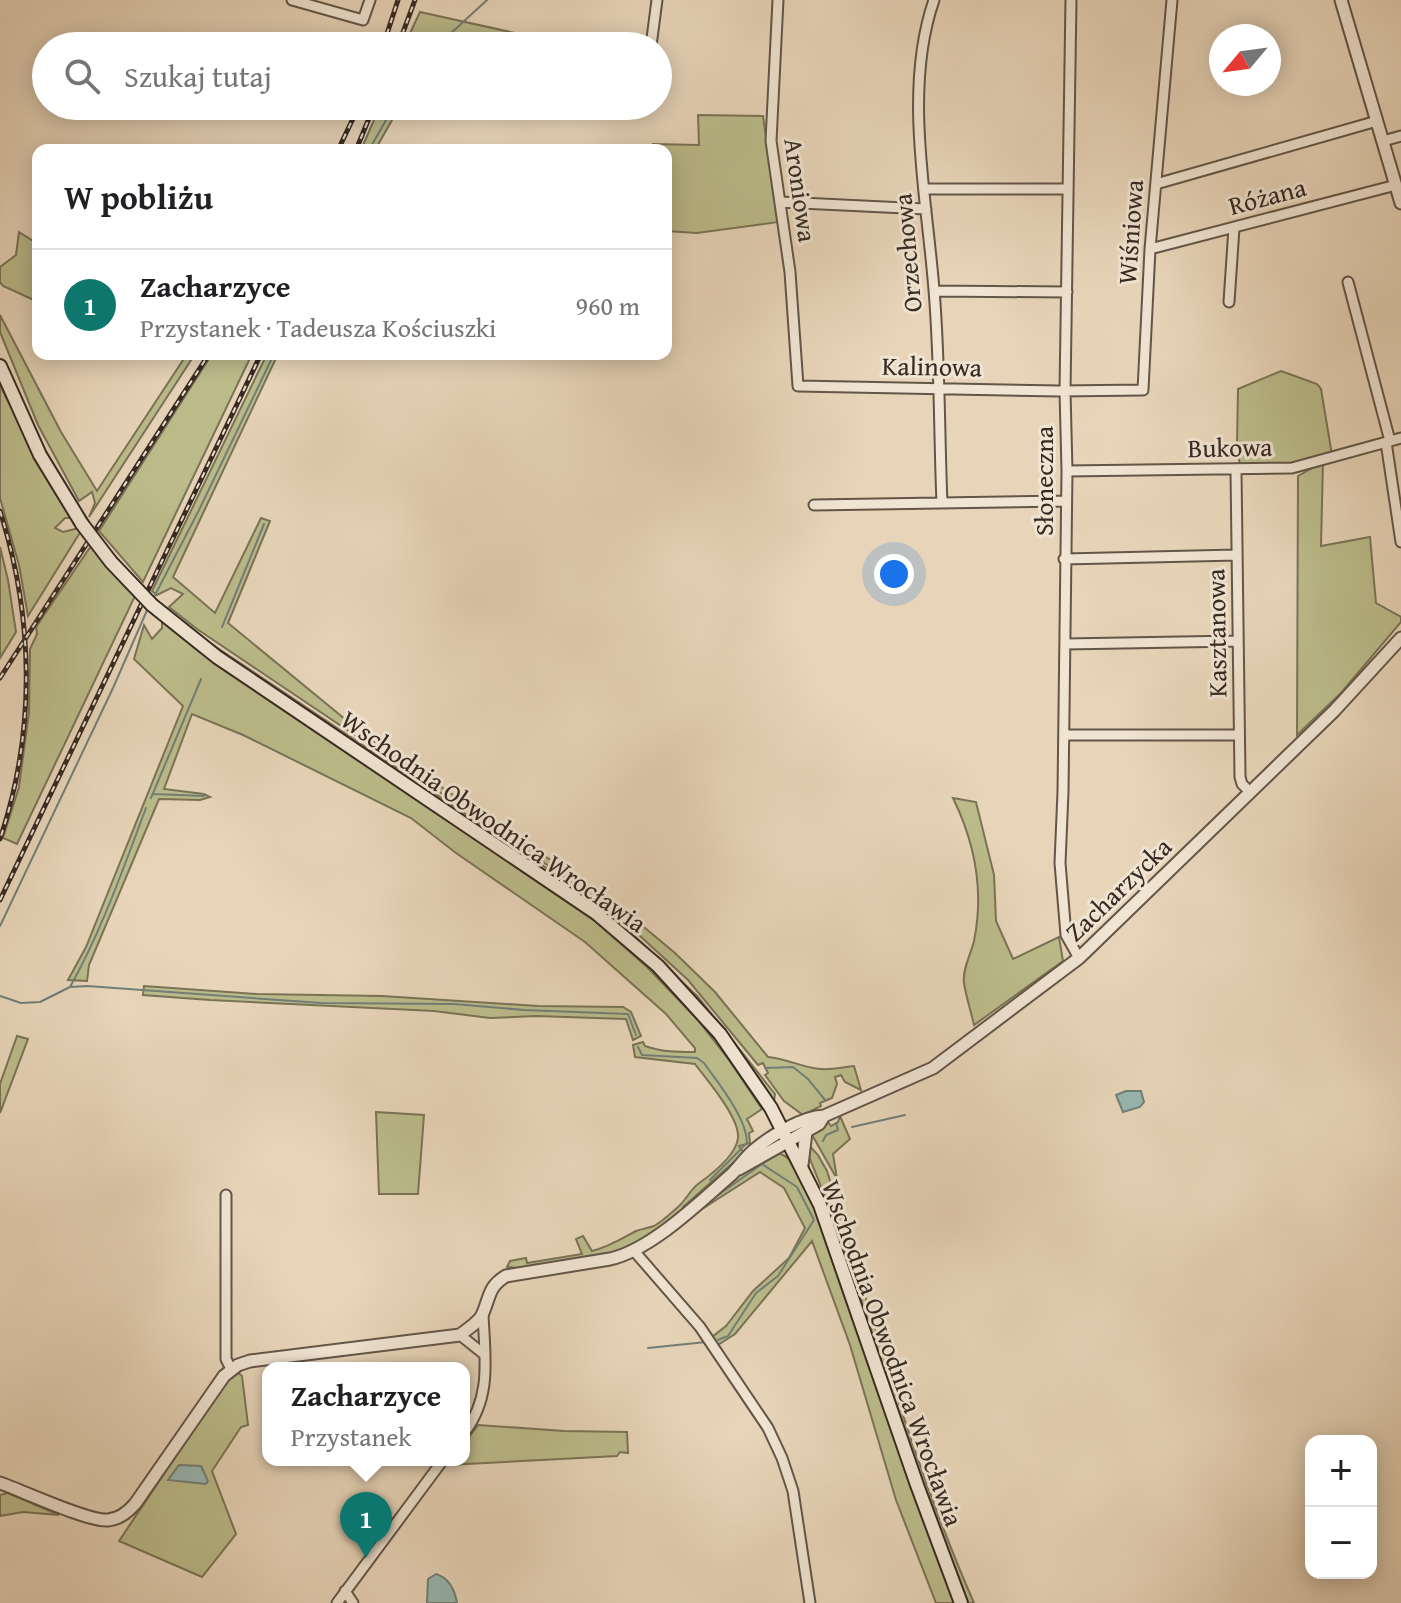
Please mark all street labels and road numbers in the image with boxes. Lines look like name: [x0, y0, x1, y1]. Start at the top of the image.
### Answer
street label: Aroniowa: [774, 136, 828, 245]
street label: Różana: [1224, 167, 1311, 225]
street label: Wiśniowa: [1107, 178, 1153, 286]
street label: Orzechowa: [882, 191, 932, 314]
street label: Kalinowa: [882, 346, 983, 386]
street label: Słoneczna: [1024, 425, 1063, 536]
street label: Bukowa: [1187, 427, 1273, 467]
street label: Kasztanowa: [1195, 568, 1237, 698]
street label: Wschodnia Obwodnica Wrocławia: [333, 700, 656, 942]
street label: Zacharzycka: [1056, 827, 1181, 950]
street label: Wschodnia Obwodnica Wrocławia: [812, 1174, 974, 1532]

